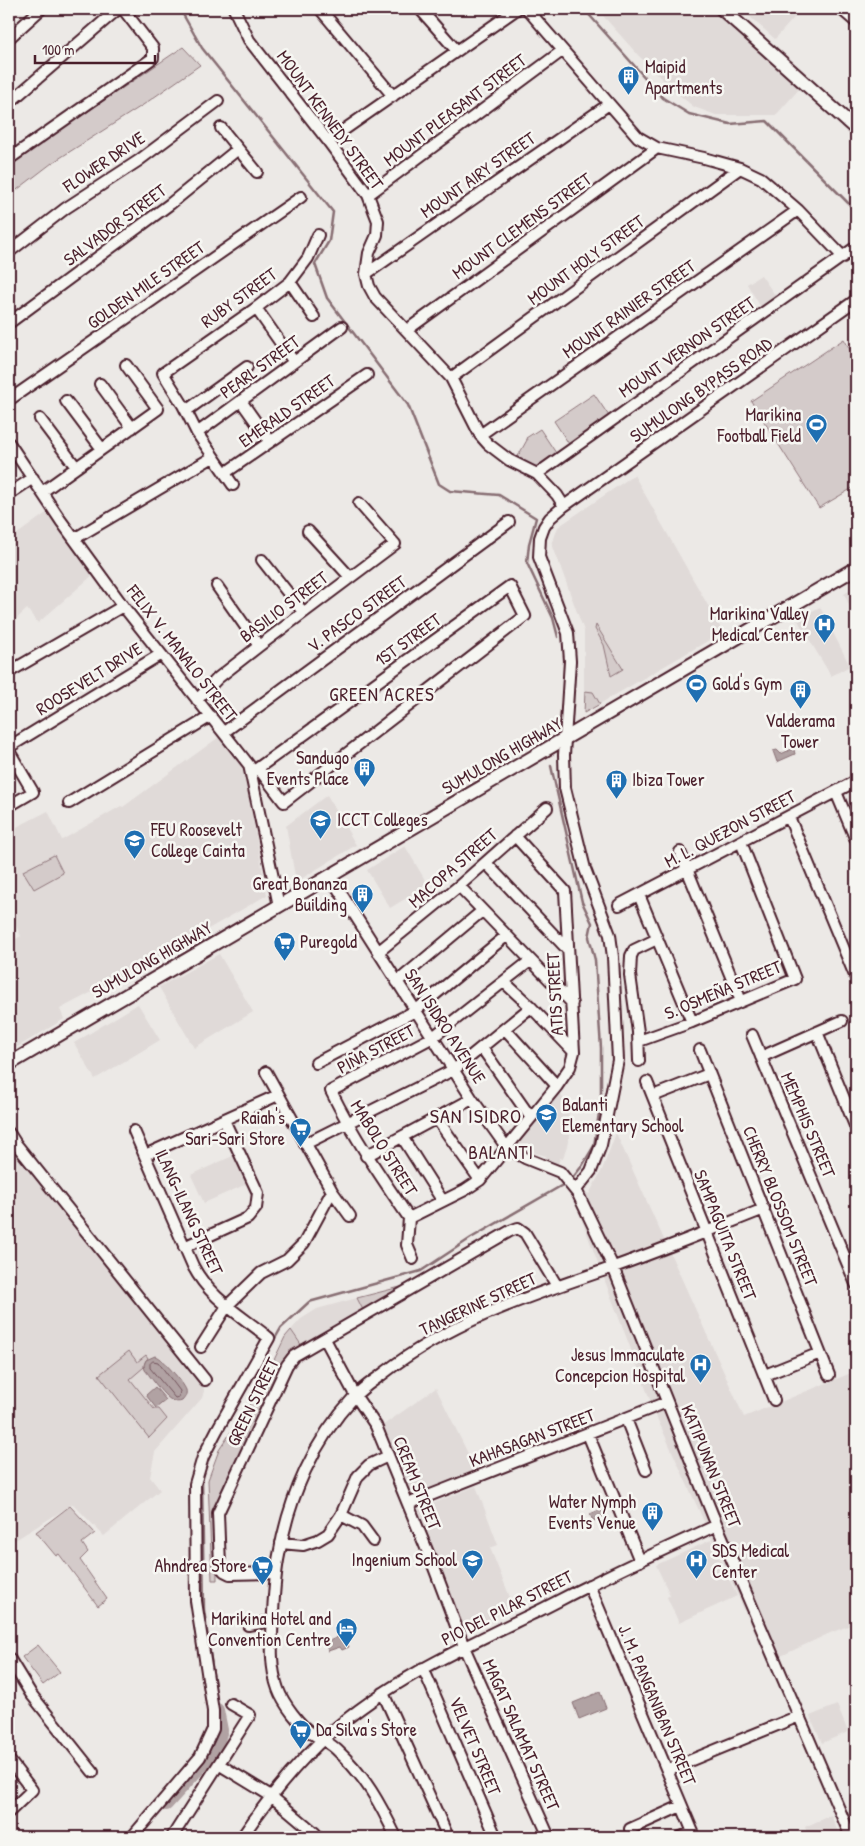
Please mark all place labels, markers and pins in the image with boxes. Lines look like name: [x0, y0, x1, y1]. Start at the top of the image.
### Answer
place label: Maipid Apartments: [645, 54, 722, 100]
building icon: Maipid Apartments: [617, 65, 641, 96]
place label: Marikina Football Field: [716, 402, 801, 448]
sports icon: Marikina Football Field: [805, 413, 829, 444]
place label: Marikina Valley Medical Center: [710, 601, 809, 647]
hospital icon: Marikina Valley Medical Center: [813, 612, 837, 643]
place label: Gold's Gym: [712, 671, 782, 696]
sports icon: Gold's Gym: [684, 672, 708, 703]
building icon: Valderama Tower: [788, 679, 812, 710]
place label: Valderama Tower: [765, 708, 835, 754]
place label: Sandugo Events Place: [267, 745, 349, 791]
building icon: Sandugo Events Place: [353, 756, 377, 787]
place label: Ibiza Tower: [632, 767, 705, 792]
building icon: Ibiza Tower: [604, 768, 628, 799]
place label: ICCT Colleges: [337, 807, 428, 832]
school or university icon: ICCT Colleges: [309, 808, 333, 839]
place label: FEU Roosevelt College Cainta: [150, 817, 245, 863]
school or university icon: FEU Roosevelt College Cainta: [123, 828, 147, 859]
place label: Great Bonanza Building: [252, 871, 347, 917]
building icon: Great Bonanza Building: [351, 882, 375, 913]
place label: Puregold: [300, 929, 357, 954]
supermarket icon: Puregold: [272, 930, 296, 961]
place label: Balanti Elementary School: [562, 1092, 684, 1138]
school or university icon: Balanti Elementary School: [534, 1103, 558, 1134]
place label: Raiah's Sari-Sari Store: [185, 1105, 285, 1151]
supermarket icon: Raiah's Sari-Sari Store: [289, 1116, 313, 1147]
place label: Jesus Immaculate Concepcion Hospital: [555, 1342, 685, 1388]
hospital icon: Jesus Immaculate Concepcion Hospital: [689, 1353, 713, 1384]
place label: Water Nymph Events Venue: [549, 1489, 636, 1535]
building icon: Water Nymph Events Venue: [640, 1500, 664, 1531]
place label: SDS Medical Center: [712, 1538, 789, 1584]
place label: Ingenium School: [352, 1547, 457, 1572]
school or university icon: Ingenium School: [461, 1548, 485, 1579]
hospital icon: SDS Medical Center: [684, 1549, 708, 1580]
place label: Ahndrea Store: [154, 1553, 247, 1578]
supermarket icon: Ahndrea Store: [251, 1554, 275, 1585]
place label: Marikina Hotel and Convention Centre: [208, 1606, 331, 1652]
hotel icon: Marikina Hotel and Convention Centre: [335, 1617, 359, 1648]
place label: Da Silva's Store: [316, 1717, 417, 1742]
supermarket icon: Da Silva's Store: [288, 1718, 312, 1749]

